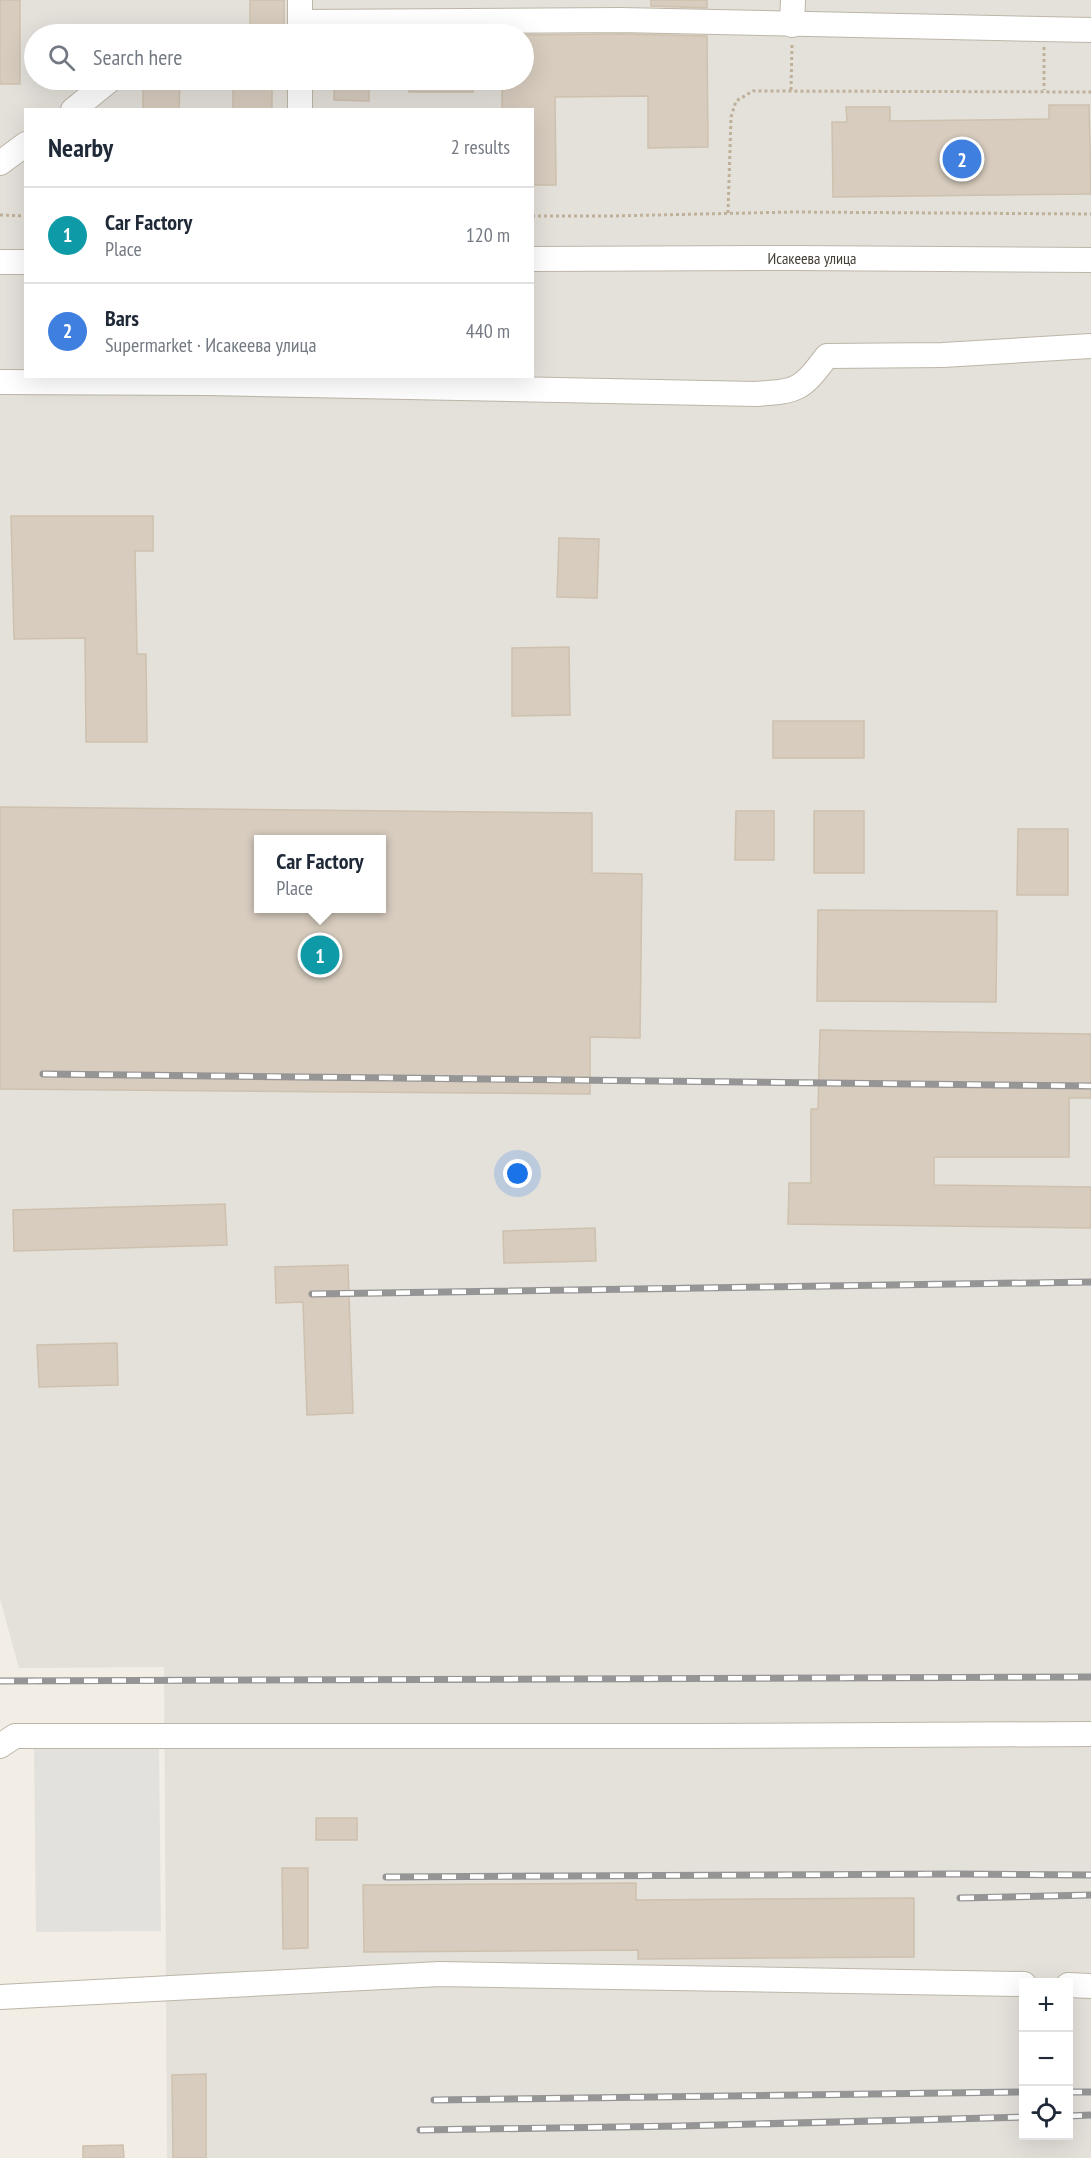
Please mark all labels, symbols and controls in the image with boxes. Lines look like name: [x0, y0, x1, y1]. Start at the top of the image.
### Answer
search box: [24, 24, 534, 90]
icon: search: [45, 41, 78, 74]
text: Search here: [93, 43, 182, 71]
text: Nearby: [48, 131, 113, 164]
text: 2 results: [451, 134, 510, 160]
pin: 2: [942, 136, 982, 182]
text: Car Factory: [105, 208, 192, 236]
text: 1: [63, 222, 72, 248]
text: 120 m: [466, 222, 510, 248]
text: Place: [105, 236, 142, 262]
street label: Исакеева улица: [768, 248, 856, 268]
text: Bars: [105, 304, 139, 332]
text: 2: [63, 318, 72, 344]
text: 440 m: [466, 318, 510, 344]
text: Supermarket · Исакеева улица: [105, 332, 316, 358]
popup: [254, 835, 386, 913]
text: Car Factory: [276, 847, 364, 875]
text: Place: [276, 875, 313, 901]
pin: 1: [300, 932, 340, 978]
your location: [503, 1159, 532, 1188]
map controls: [1019, 1978, 1073, 2140]
button: +: [1019, 1978, 1073, 2032]
button: −: [1019, 2032, 1073, 2086]
button: locate: [1019, 2086, 1073, 2140]

